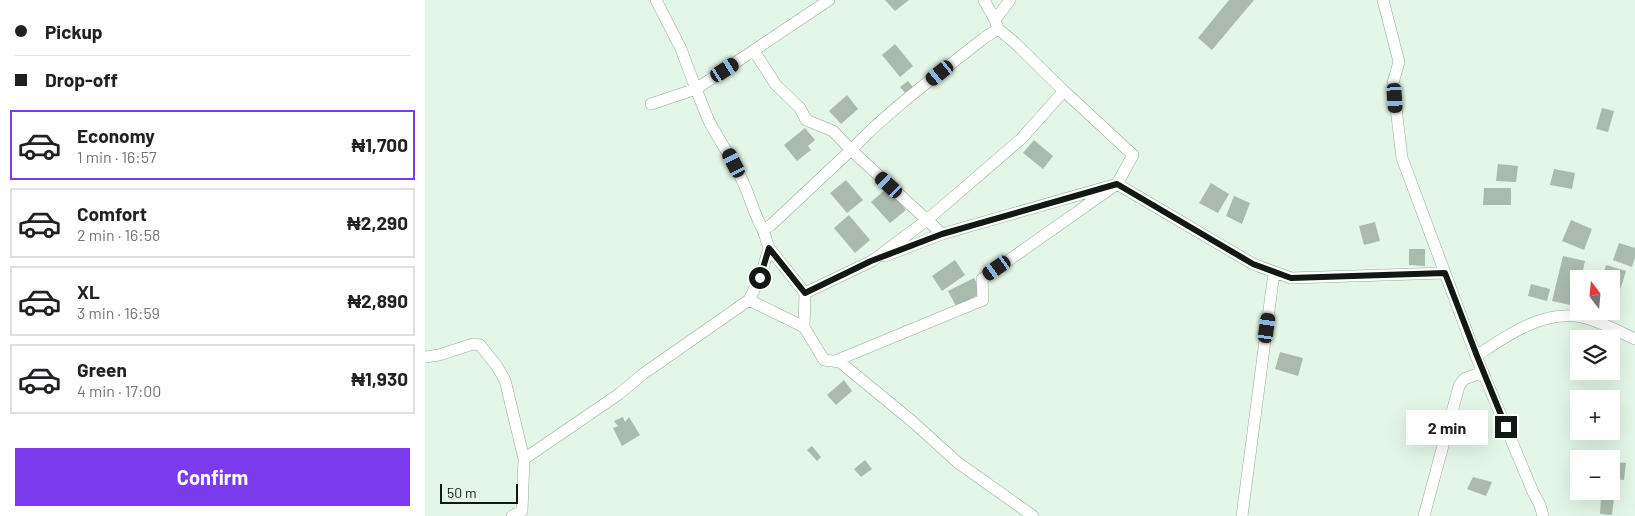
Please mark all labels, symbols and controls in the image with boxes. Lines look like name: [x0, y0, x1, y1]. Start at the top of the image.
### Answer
text: Pickup: [45, 20, 103, 43]
car: [708, 56, 741, 84]
car: [923, 58, 956, 88]
text: Drop-off: [45, 68, 118, 91]
car: [1386, 83, 1403, 113]
icon: car: [17, 123, 62, 168]
text: Economy: [77, 124, 155, 147]
text: ₦1,700: [351, 133, 408, 156]
car: [720, 146, 747, 180]
text: 1 min · 16:57: [77, 147, 157, 166]
car: [872, 169, 905, 201]
icon: car: [17, 201, 62, 246]
text: Comfort: [77, 202, 147, 225]
text: ₦2,290: [347, 211, 408, 234]
text: 2 min · 16:58: [77, 225, 160, 244]
car: [980, 253, 1013, 283]
route start: [749, 267, 771, 289]
north arrow: [1570, 270, 1620, 320]
map controls: [1570, 270, 1620, 500]
icon: car: [17, 279, 62, 324]
text: XL: [77, 280, 100, 303]
text: ₦2,890: [347, 289, 408, 312]
text: 3 min · 16:59: [77, 303, 160, 322]
car: [1257, 312, 1276, 344]
button: layers: [1570, 330, 1620, 380]
icon: car: [17, 357, 62, 402]
text: Green: [77, 358, 127, 381]
text: ₦1,930: [351, 367, 408, 390]
text: 4 min · 17:00: [77, 381, 161, 400]
button: +: [1570, 390, 1620, 440]
callout: 2 min: [1406, 410, 1489, 444]
route end: [1495, 416, 1517, 438]
text: 2 min: [1428, 418, 1466, 437]
button: Confirm: [15, 448, 410, 506]
button: −: [1570, 450, 1620, 500]
scale bar: [440, 481, 517, 504]
text: 50 m: [447, 484, 476, 501]

